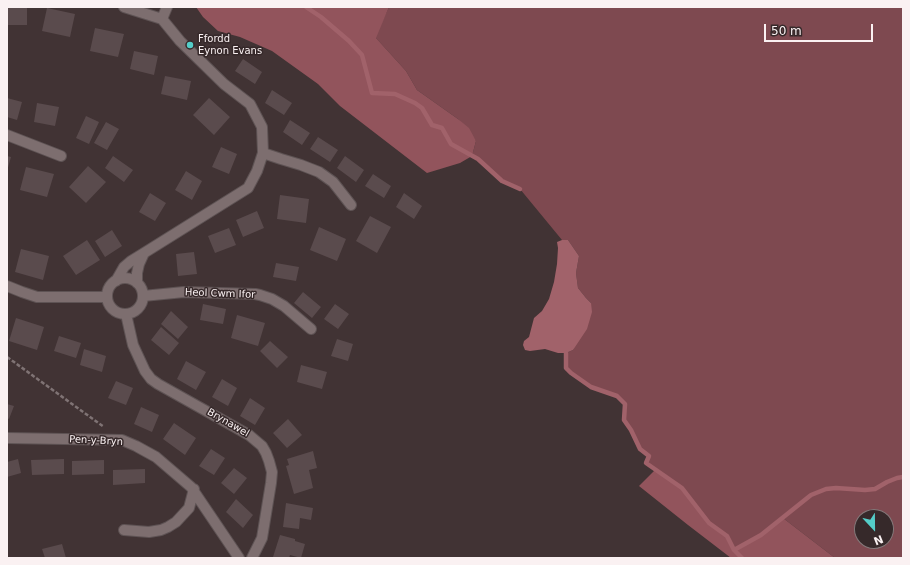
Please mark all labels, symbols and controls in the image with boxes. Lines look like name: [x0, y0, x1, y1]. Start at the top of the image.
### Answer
scale bar: [766, 16, 875, 42]
text: 50 m: [771, 24, 802, 38]
place label: Ffordd Eynon Evans: [198, 33, 262, 56]
marker: Ffordd Eynon Evans: [185, 40, 195, 50]
street label: Heol Cwm Ifor: [185, 287, 255, 301]
street label: Brynawel: [205, 406, 251, 440]
street label: Pen-y-Bryn: [69, 434, 123, 448]
north arrow: [854, 509, 894, 549]
text: N: [872, 532, 885, 547]

